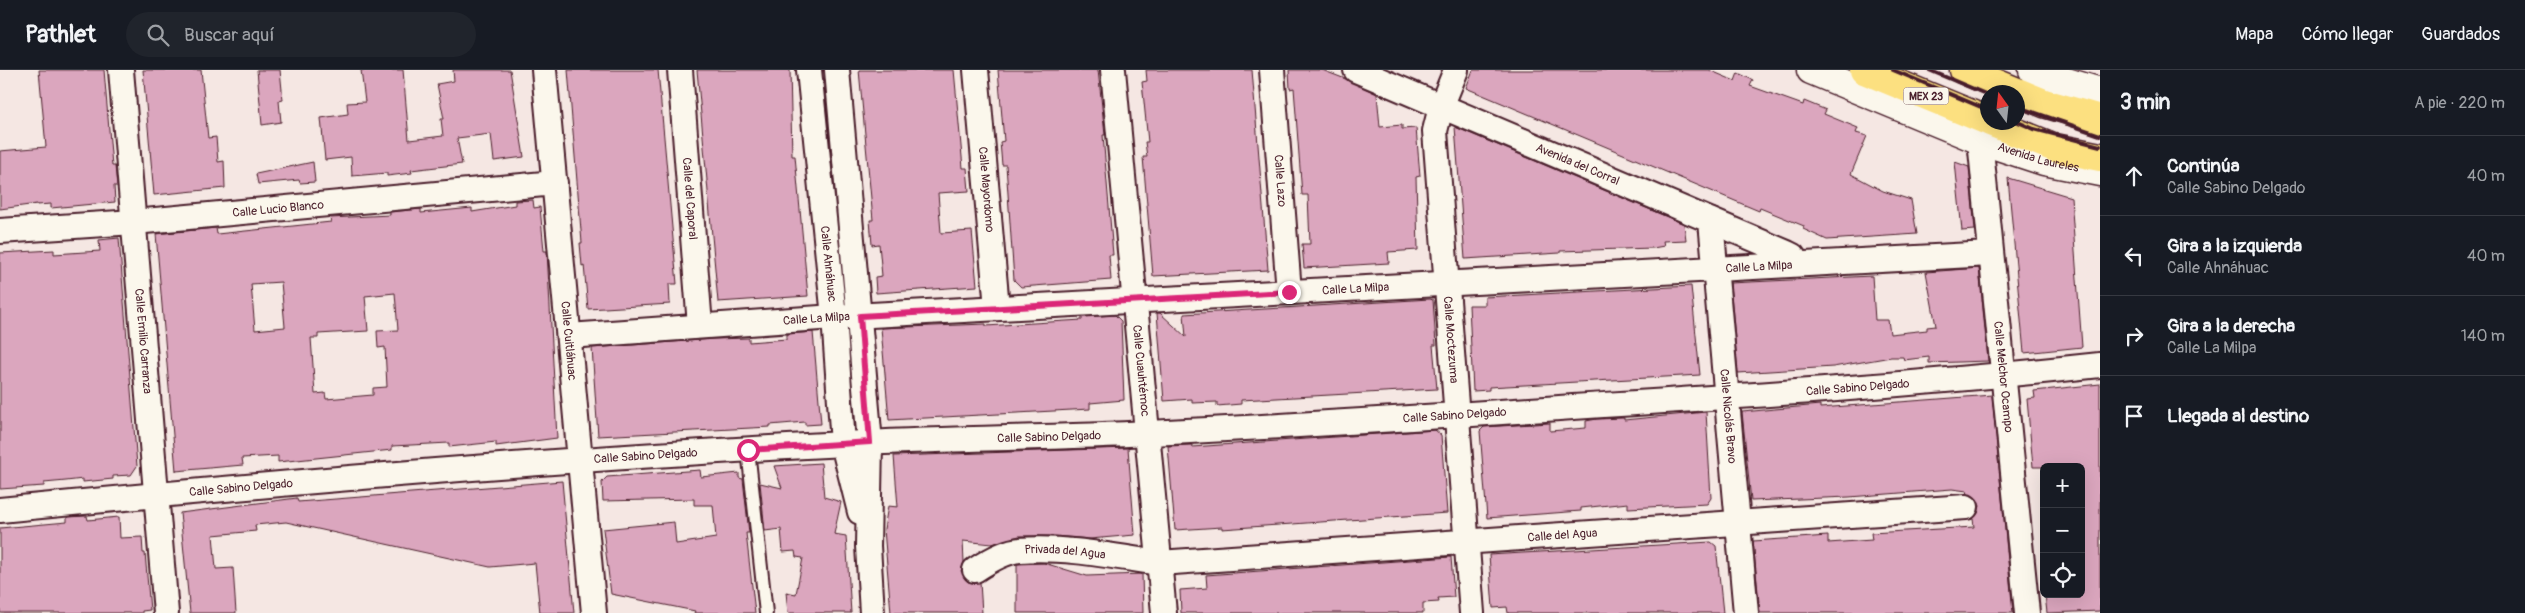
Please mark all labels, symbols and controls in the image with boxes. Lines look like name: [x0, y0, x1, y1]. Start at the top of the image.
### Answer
search box: [126, 12, 476, 57]
text: Pathlet: [25, 20, 96, 49]
icon: search: [144, 21, 172, 49]
text: Buscar aquí: [184, 23, 275, 47]
text: Mapa: [2235, 23, 2273, 46]
text: Cómo llegar: [2301, 23, 2393, 46]
text: Guardados: [2421, 23, 2500, 46]
north arrow: [1980, 85, 2025, 130]
road number: MEX 23: [1904, 88, 1948, 104]
text: 3 min: [2120, 89, 2170, 116]
text: A pie · 220 m: [2414, 93, 2505, 113]
street label: Avenida Laureles: [1996, 139, 2081, 176]
street label: Avenida del Corral: [1534, 140, 1622, 189]
street label: Calle Mayordomo: [975, 146, 997, 234]
street label: Calle Lazo: [1271, 154, 1289, 208]
text: Continúa: [2167, 154, 2240, 178]
street label: Calle del Caporal: [679, 157, 700, 241]
icon: ahead: [2120, 162, 2148, 190]
text: 40 m: [2467, 166, 2505, 186]
text: Calle Sabino Delgado: [2167, 178, 2305, 198]
street label: Calle Lucio Blanco: [232, 197, 325, 221]
street label: Calle Ahnáhuac: [817, 225, 839, 303]
text: Gira a la izquierda: [2167, 234, 2302, 258]
icon: left: [2120, 242, 2148, 270]
text: 40 m: [2467, 246, 2505, 266]
street label: Calle La Milpa: [1725, 258, 1793, 276]
text: Calle Ahnáhuac: [2167, 258, 2269, 278]
street label: Calle La Milpa: [1322, 280, 1390, 298]
route end: [1278, 281, 1301, 304]
street label: Calle Emilio Carranza: [131, 288, 155, 395]
street label: Calle Moctezuma: [1440, 296, 1461, 384]
street label: Calle Cuitláhuac: [557, 301, 580, 381]
street label: Calle La Milpa: [782, 309, 851, 329]
text: Gira a la derecha: [2167, 314, 2295, 338]
street label: Calle Melchor Ocampo: [1990, 320, 2016, 434]
icon: right: [2120, 322, 2148, 350]
street label: Calle Cuauhtémoc: [1129, 324, 1153, 417]
text: 140 m: [2461, 326, 2505, 346]
text: Calle La Milpa: [2167, 338, 2256, 358]
street label: Calle Nicolás Bravo: [1716, 368, 1740, 465]
street label: Calle Sabino Delgado: [1805, 376, 1911, 399]
icon: arrive: [2120, 402, 2148, 430]
text: Llegada al destino: [2167, 404, 2309, 428]
street label: Calle Sabino Delgado: [1402, 405, 1508, 427]
street label: Calle Sabino Delgado: [997, 428, 1102, 446]
route start: [737, 439, 760, 462]
street label: Calle Sabino Delgado: [593, 445, 699, 467]
map controls: [2040, 463, 2085, 598]
button: +: [2040, 463, 2085, 508]
street label: Calle Sabino Delgado: [189, 476, 294, 500]
button: −: [2040, 508, 2085, 553]
street label: Calle del Agua: [1527, 526, 1598, 545]
street label: Privada del Agua: [1024, 542, 1107, 563]
button: locate: [2040, 553, 2085, 598]

